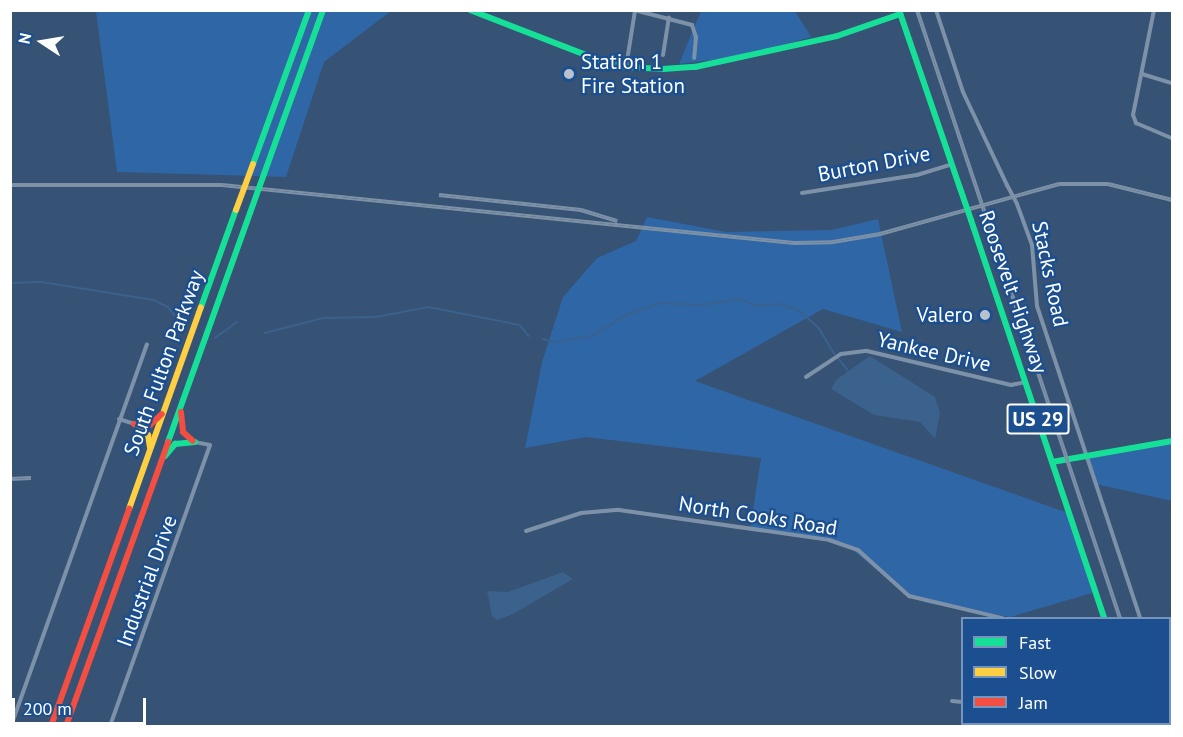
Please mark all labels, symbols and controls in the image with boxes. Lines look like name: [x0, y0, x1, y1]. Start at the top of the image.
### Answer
north arrow: [12, 12, 72, 72]
text: N: [14, 31, 35, 45]
place label: Station 1 Fire Station: [581, 49, 685, 99]
marker: Station 1 Fire Station: [562, 67, 576, 81]
street label: Burton Drive: [816, 141, 932, 187]
street label: Roosevelt Highway: [973, 207, 1053, 377]
street label: Stacks Road: [1027, 219, 1073, 329]
street label: South Fulton Parkway: [119, 267, 209, 459]
place label: Valero: [917, 302, 973, 328]
marker: Valero: [978, 308, 992, 322]
street label: Yankee Drive: [875, 327, 993, 377]
road number: US 29: [1006, 402, 1070, 436]
street label: North Cooks Road: [677, 491, 839, 541]
street label: Industrial Drive: [112, 512, 182, 650]
legend: [961, 617, 1171, 725]
text: Fast: [1019, 631, 1051, 654]
text: Slow: [1019, 661, 1057, 684]
scale bar: [15, 686, 148, 724]
text: Jam: [1019, 691, 1048, 714]
text: 200 m: [23, 697, 72, 720]

